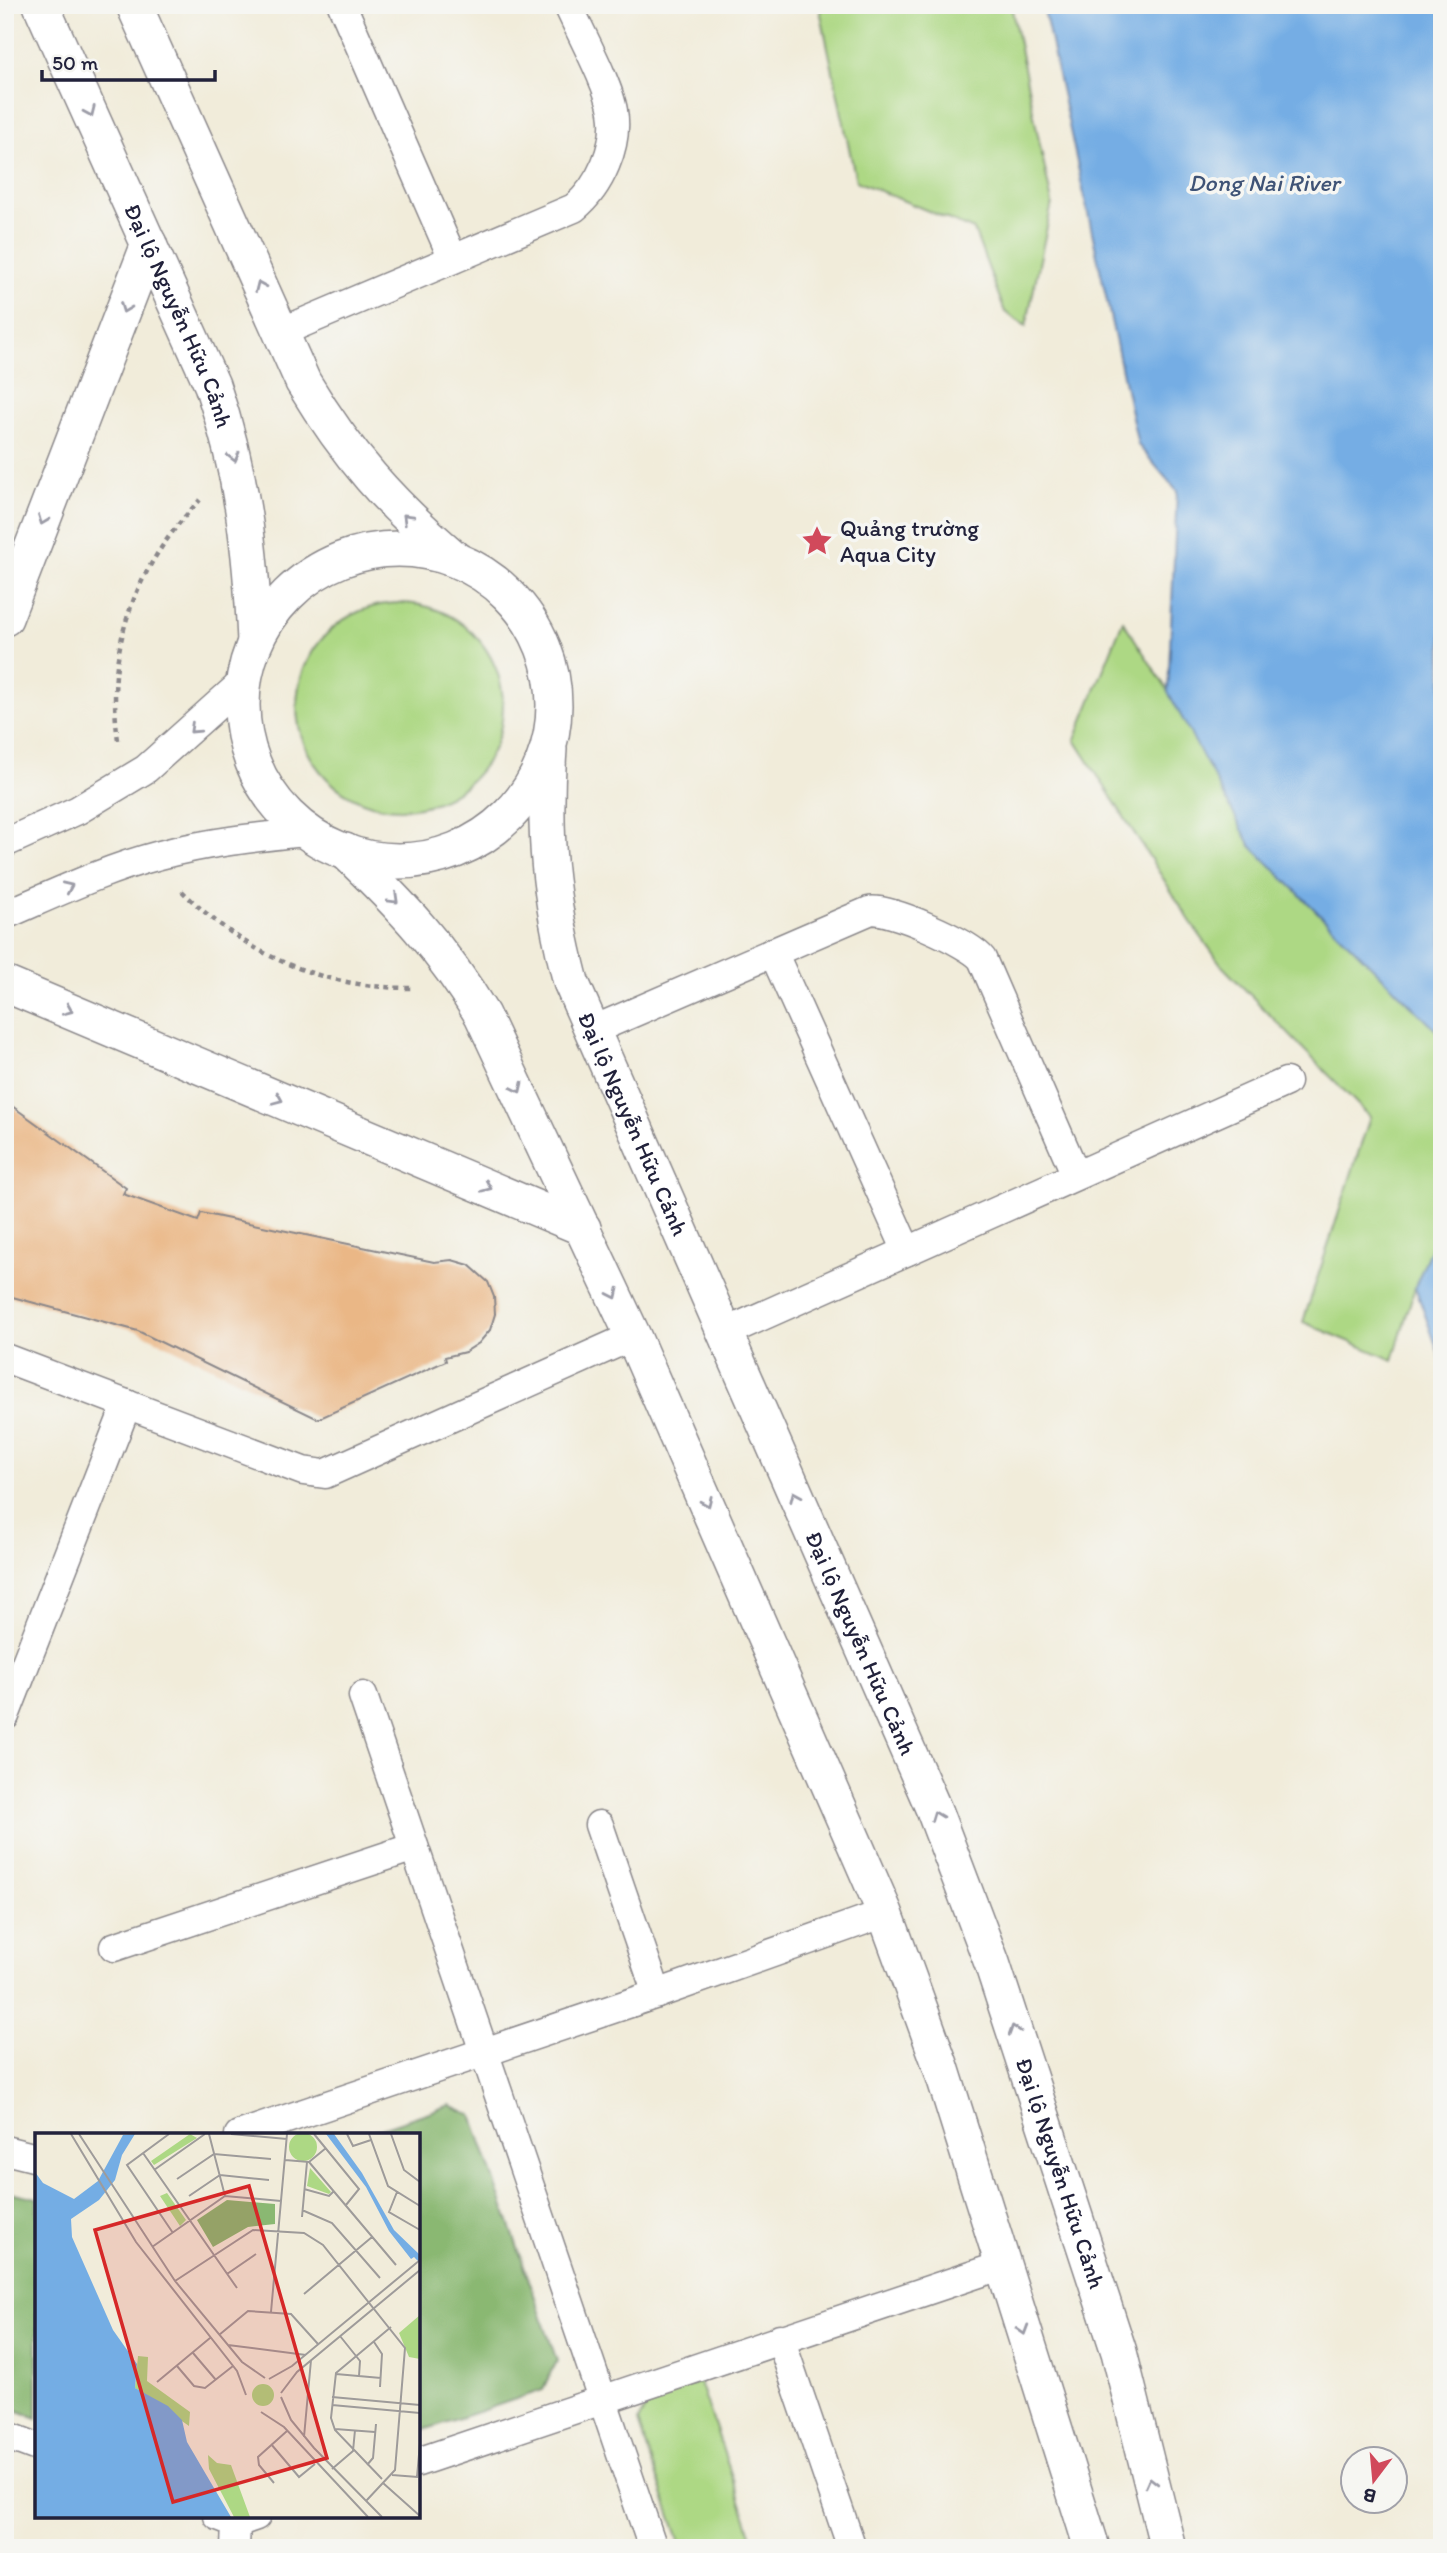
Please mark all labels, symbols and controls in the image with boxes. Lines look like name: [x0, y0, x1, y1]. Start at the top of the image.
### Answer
scale bar: [42, 38, 215, 82]
text: 50 m: [52, 50, 99, 75]
one-way arrow: [82, 105, 96, 117]
water label: Dong Nai River: [1188, 168, 1343, 197]
street label: Đại lộ Nguyễn Hữu Cảnh: [118, 199, 239, 431]
one-way arrow: [254, 281, 268, 293]
one-way arrow: [119, 301, 133, 313]
one-way arrow: [226, 451, 241, 463]
one-way arrow: [37, 513, 51, 526]
one-way arrow: [403, 513, 416, 526]
place label: Quảng trường Aqua City: [840, 514, 979, 568]
place icon: Quảng trường Aqua City: [800, 524, 834, 558]
one-way arrow: [189, 721, 202, 733]
one-way arrow: [60, 881, 73, 895]
one-way arrow: [386, 890, 399, 903]
one-way arrow: [61, 1002, 73, 1016]
street label: Đại lộ Nguyễn Hữu Cảnh: [572, 1008, 694, 1240]
one-way arrow: [509, 1081, 523, 1093]
one-way arrow: [270, 1091, 283, 1105]
one-way arrow: [481, 1179, 493, 1193]
one-way arrow: [606, 1287, 620, 1300]
one-way arrow: [790, 1490, 804, 1502]
one-way arrow: [698, 1495, 712, 1507]
street label: Đại lộ Nguyễn Hữu Cảnh: [800, 1527, 922, 1759]
one-way arrow: [930, 1810, 944, 1823]
one-way arrow: [1007, 2024, 1022, 2036]
street label: Đại lộ Nguyễn Hữu Cảnh: [1010, 2054, 1111, 2292]
inset map: [35, 2133, 420, 2518]
one-way arrow: [1015, 2324, 1030, 2336]
north arrow: [1338, 2444, 1408, 2514]
one-way arrow: [1145, 2476, 1159, 2488]
text: B: [1360, 2483, 1379, 2509]

